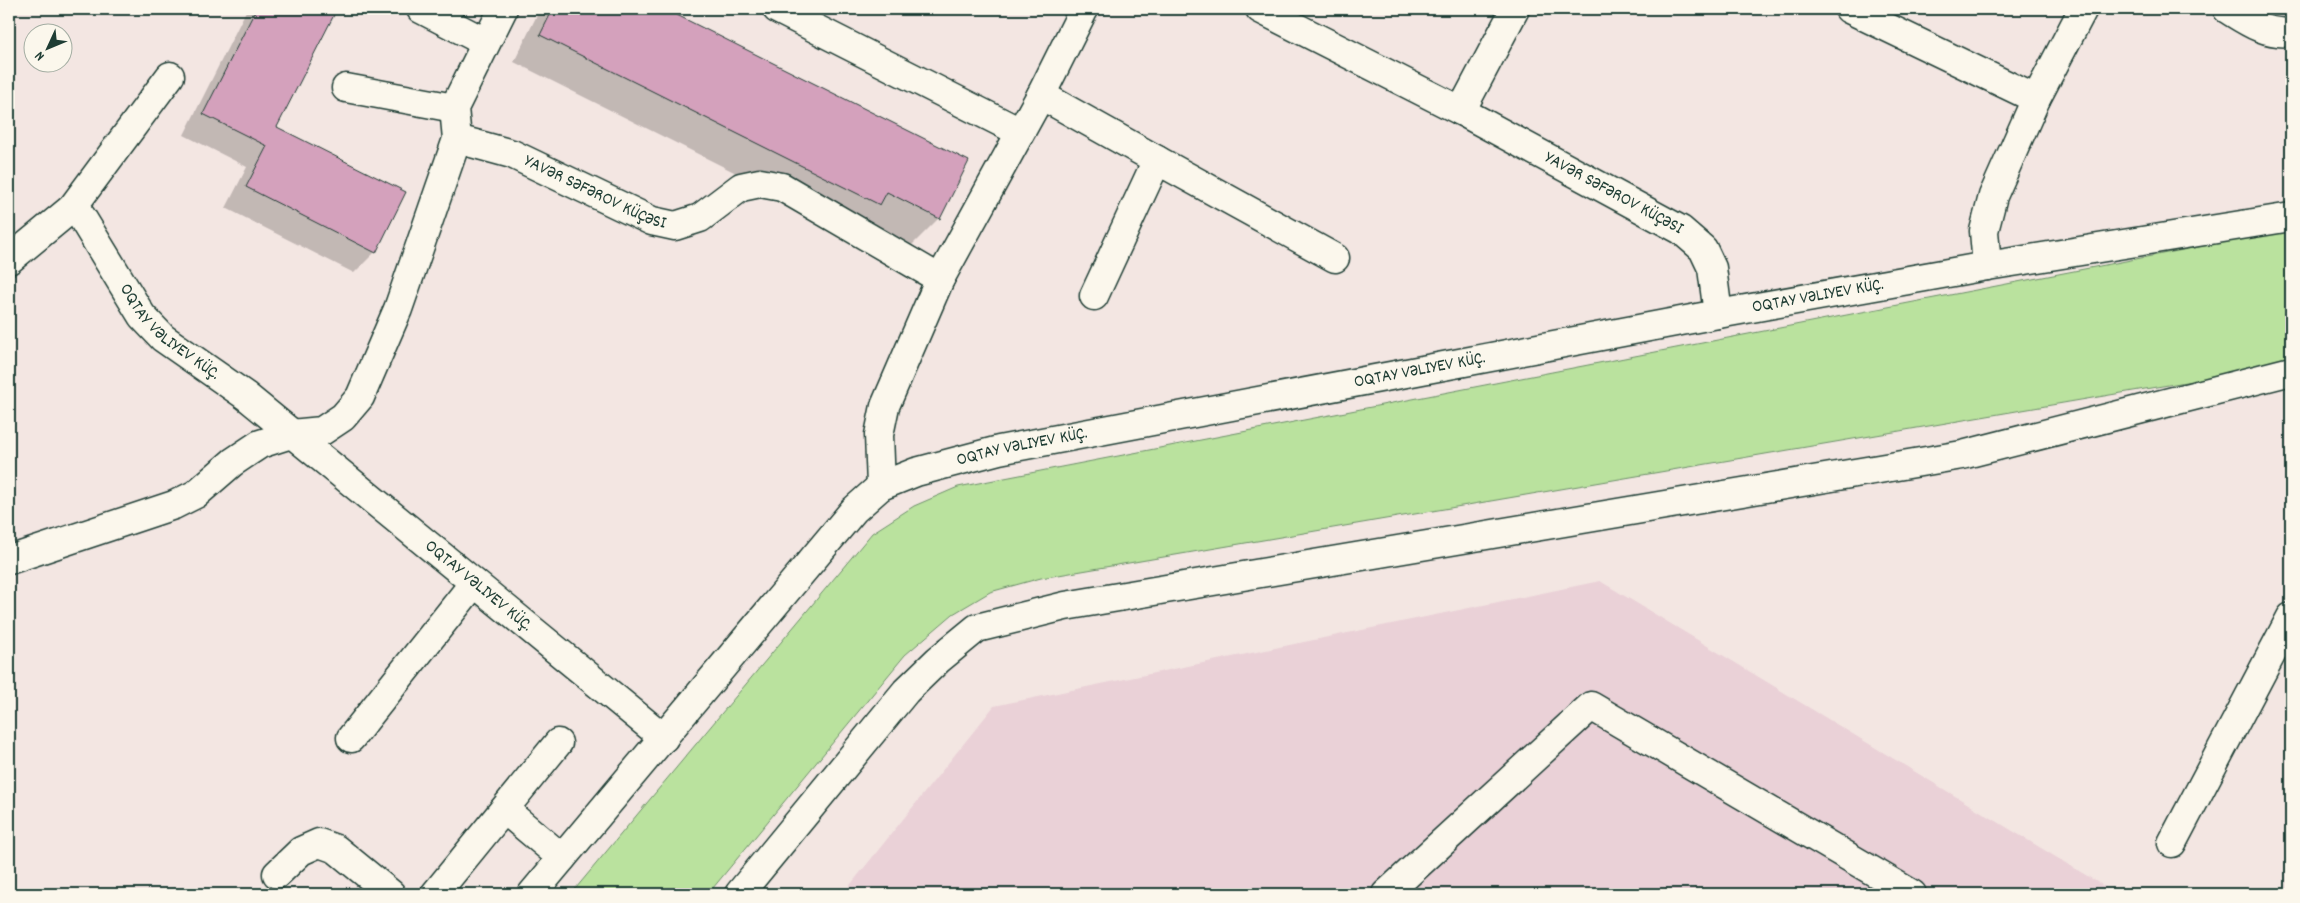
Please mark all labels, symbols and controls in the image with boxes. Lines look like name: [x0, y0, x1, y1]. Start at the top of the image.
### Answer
north arrow: [22, 22, 72, 72]
text: N: [30, 46, 50, 65]
street label: YAVƏR SƏFƏROV KÜÇƏSI: [1540, 146, 1688, 242]
street label: YAVƏR SƏFƏROV KÜÇƏSI: [520, 149, 669, 236]
street label: OQTAY VƏLIYEV KÜÇ.: [1750, 272, 1886, 320]
street label: OQTAY VƏLIYEV KÜÇ.: [113, 279, 225, 387]
street label: OQTAY VƏLIYEV KÜÇ.: [1352, 346, 1488, 395]
street label: OQTAY VƏLIYEV KÜÇ.: [954, 421, 1090, 473]
street label: OQTAY VƏLIYEV KÜÇ.: [419, 534, 538, 638]

